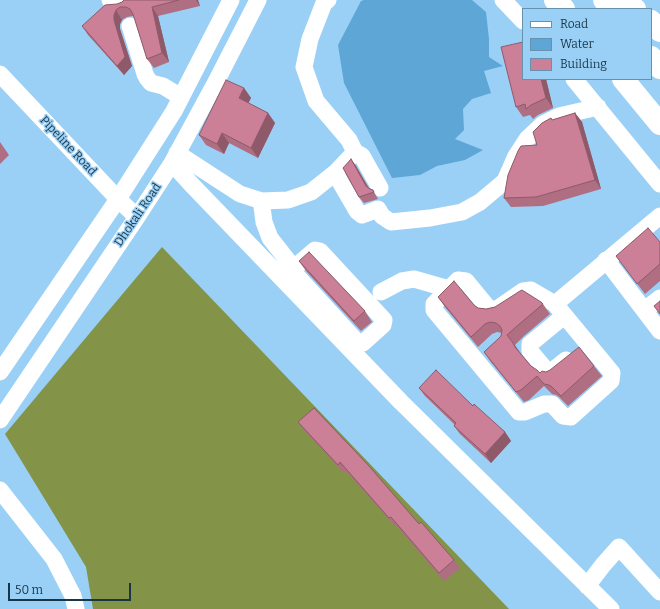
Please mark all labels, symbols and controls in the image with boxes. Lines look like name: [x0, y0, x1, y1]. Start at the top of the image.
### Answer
legend: [522, 8, 652, 80]
text: Road: [560, 17, 588, 31]
text: Water: [560, 37, 594, 51]
text: Building: [560, 57, 607, 71]
street label: Pipeline Road: [37, 113, 99, 179]
street label: Dhokali Road: [111, 180, 165, 250]
scale bar: [10, 575, 133, 601]
text: 50 m: [15, 583, 43, 597]

